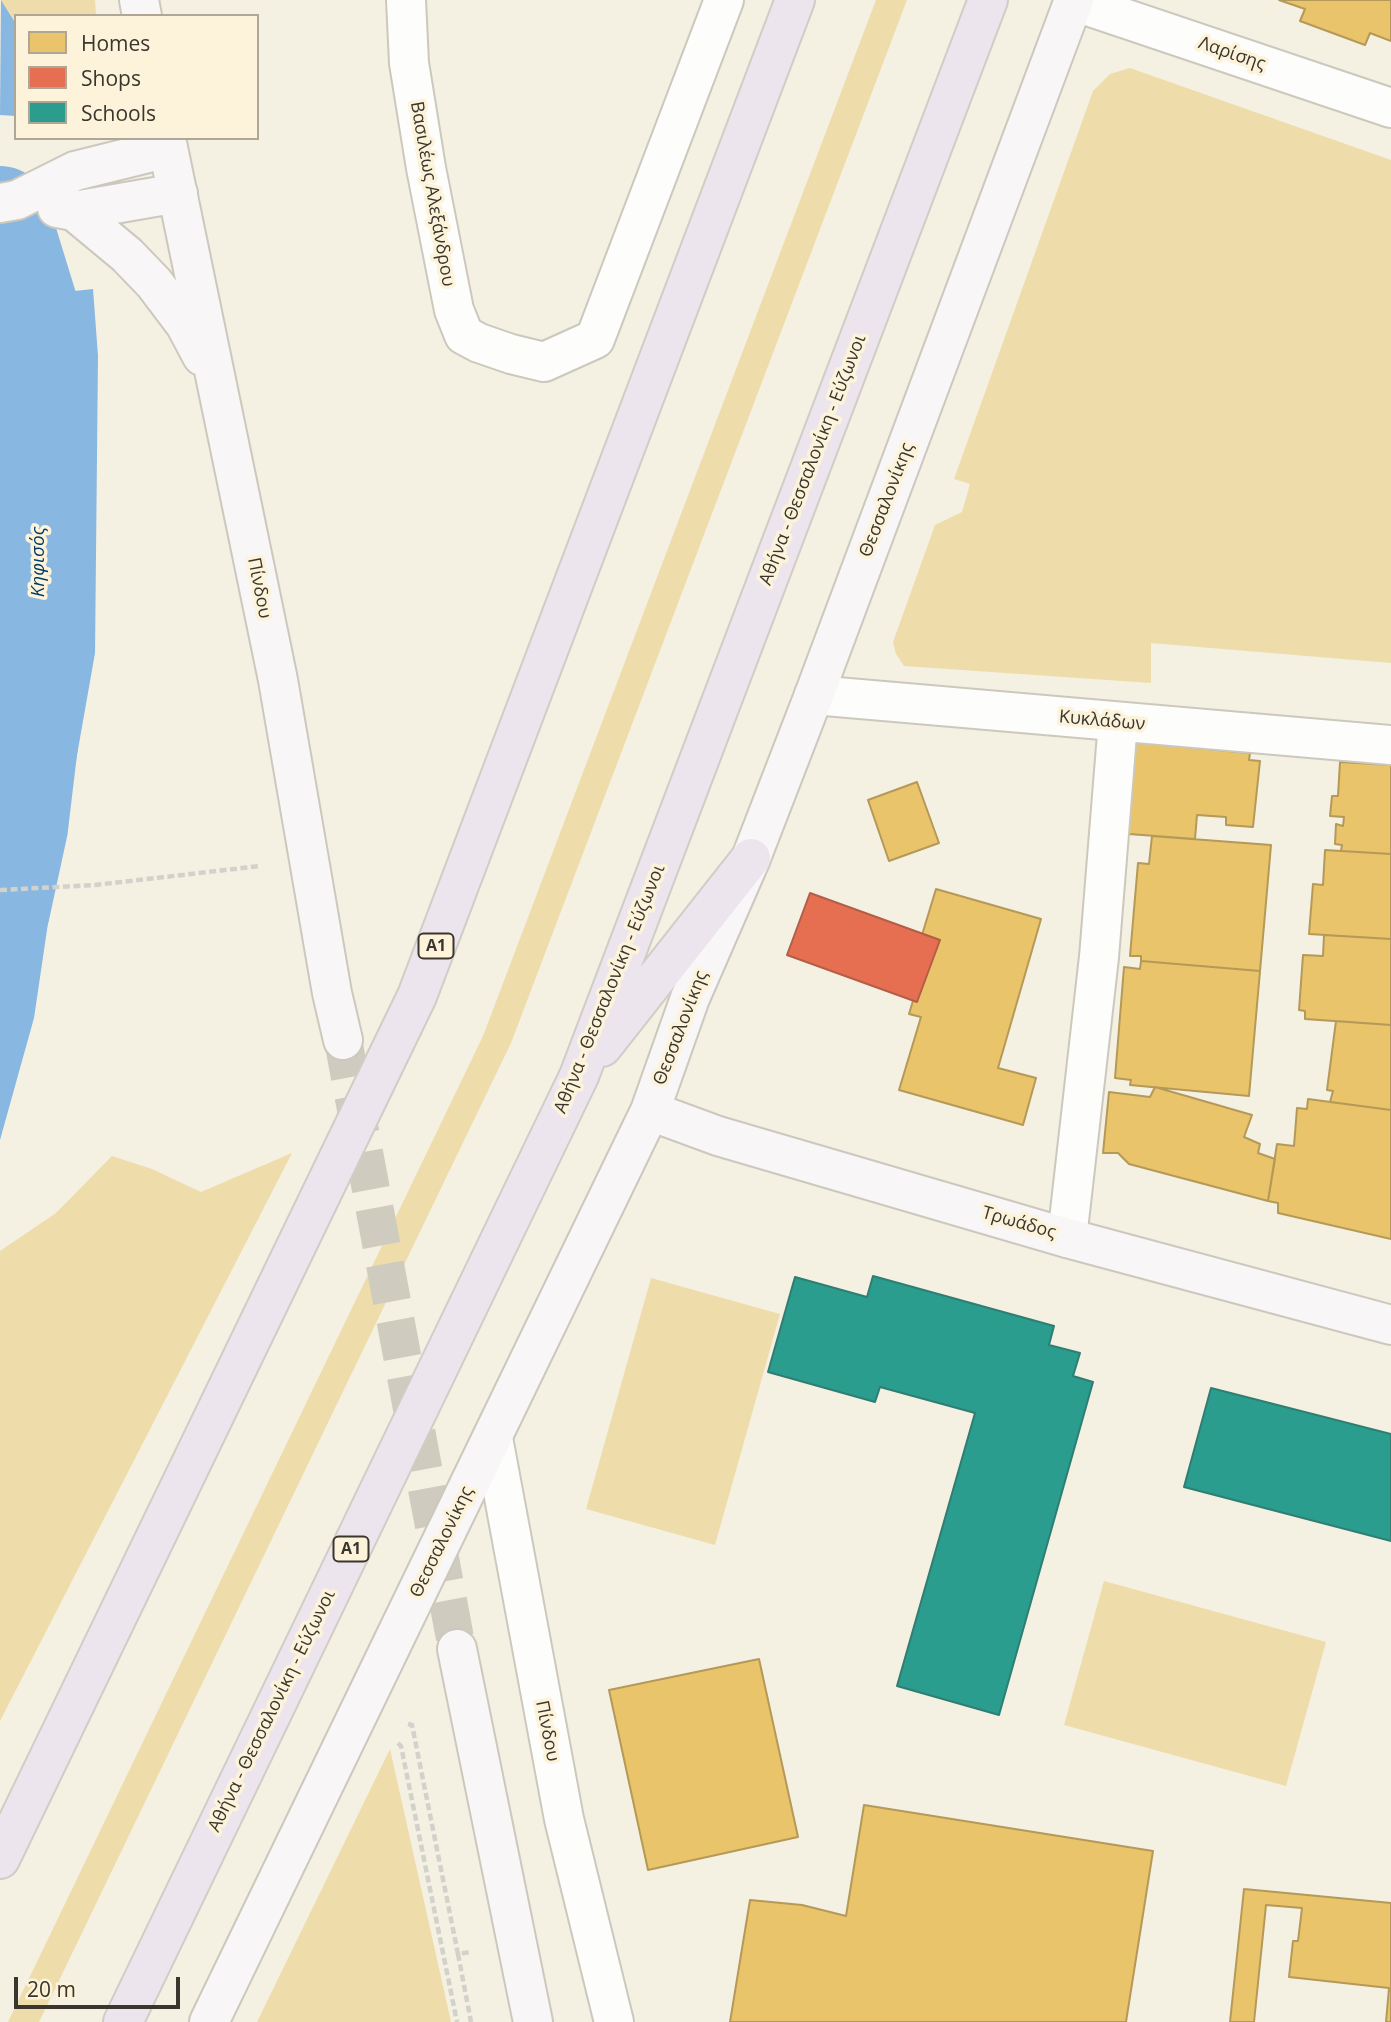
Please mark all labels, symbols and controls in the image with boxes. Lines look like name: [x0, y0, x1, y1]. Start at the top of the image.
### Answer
legend: [14, 14, 259, 140]
text: Homes: [81, 29, 150, 57]
street label: Λαρίσης: [1196, 32, 1268, 76]
text: Shops: [81, 64, 141, 92]
text: Schools: [81, 99, 156, 127]
street label: Βασιλέως Αλεξάνδρου: [405, 100, 459, 288]
street label: Αθήνα - Θεσσαλονίκη - Εύζωνοι: [755, 332, 871, 588]
street label: Θεσσαλονίκης: [855, 440, 919, 560]
water label: Κηφισός: [28, 527, 50, 597]
street label: Πίνδου: [243, 556, 275, 620]
street label: Κυκλάδων: [1058, 706, 1146, 736]
street label: Αθήνα - Θεσσαλονίκη - Εύζωνοι: [550, 861, 670, 1117]
road number: Α1: [418, 934, 453, 958]
street label: Θεσσαλονίκης: [649, 968, 713, 1088]
street label: Τρωάδος: [980, 1202, 1058, 1244]
street label: Θεσσαλονίκης: [406, 1483, 478, 1601]
road number: Α1: [334, 1536, 368, 1562]
street label: Αθήνα - Θεσσαλονίκη - Εύζωνοι: [204, 1586, 340, 1836]
street label: Πίνδου: [531, 1699, 563, 1763]
scale bar: [18, 1962, 184, 2006]
text: 20 m: [27, 1975, 76, 2003]

